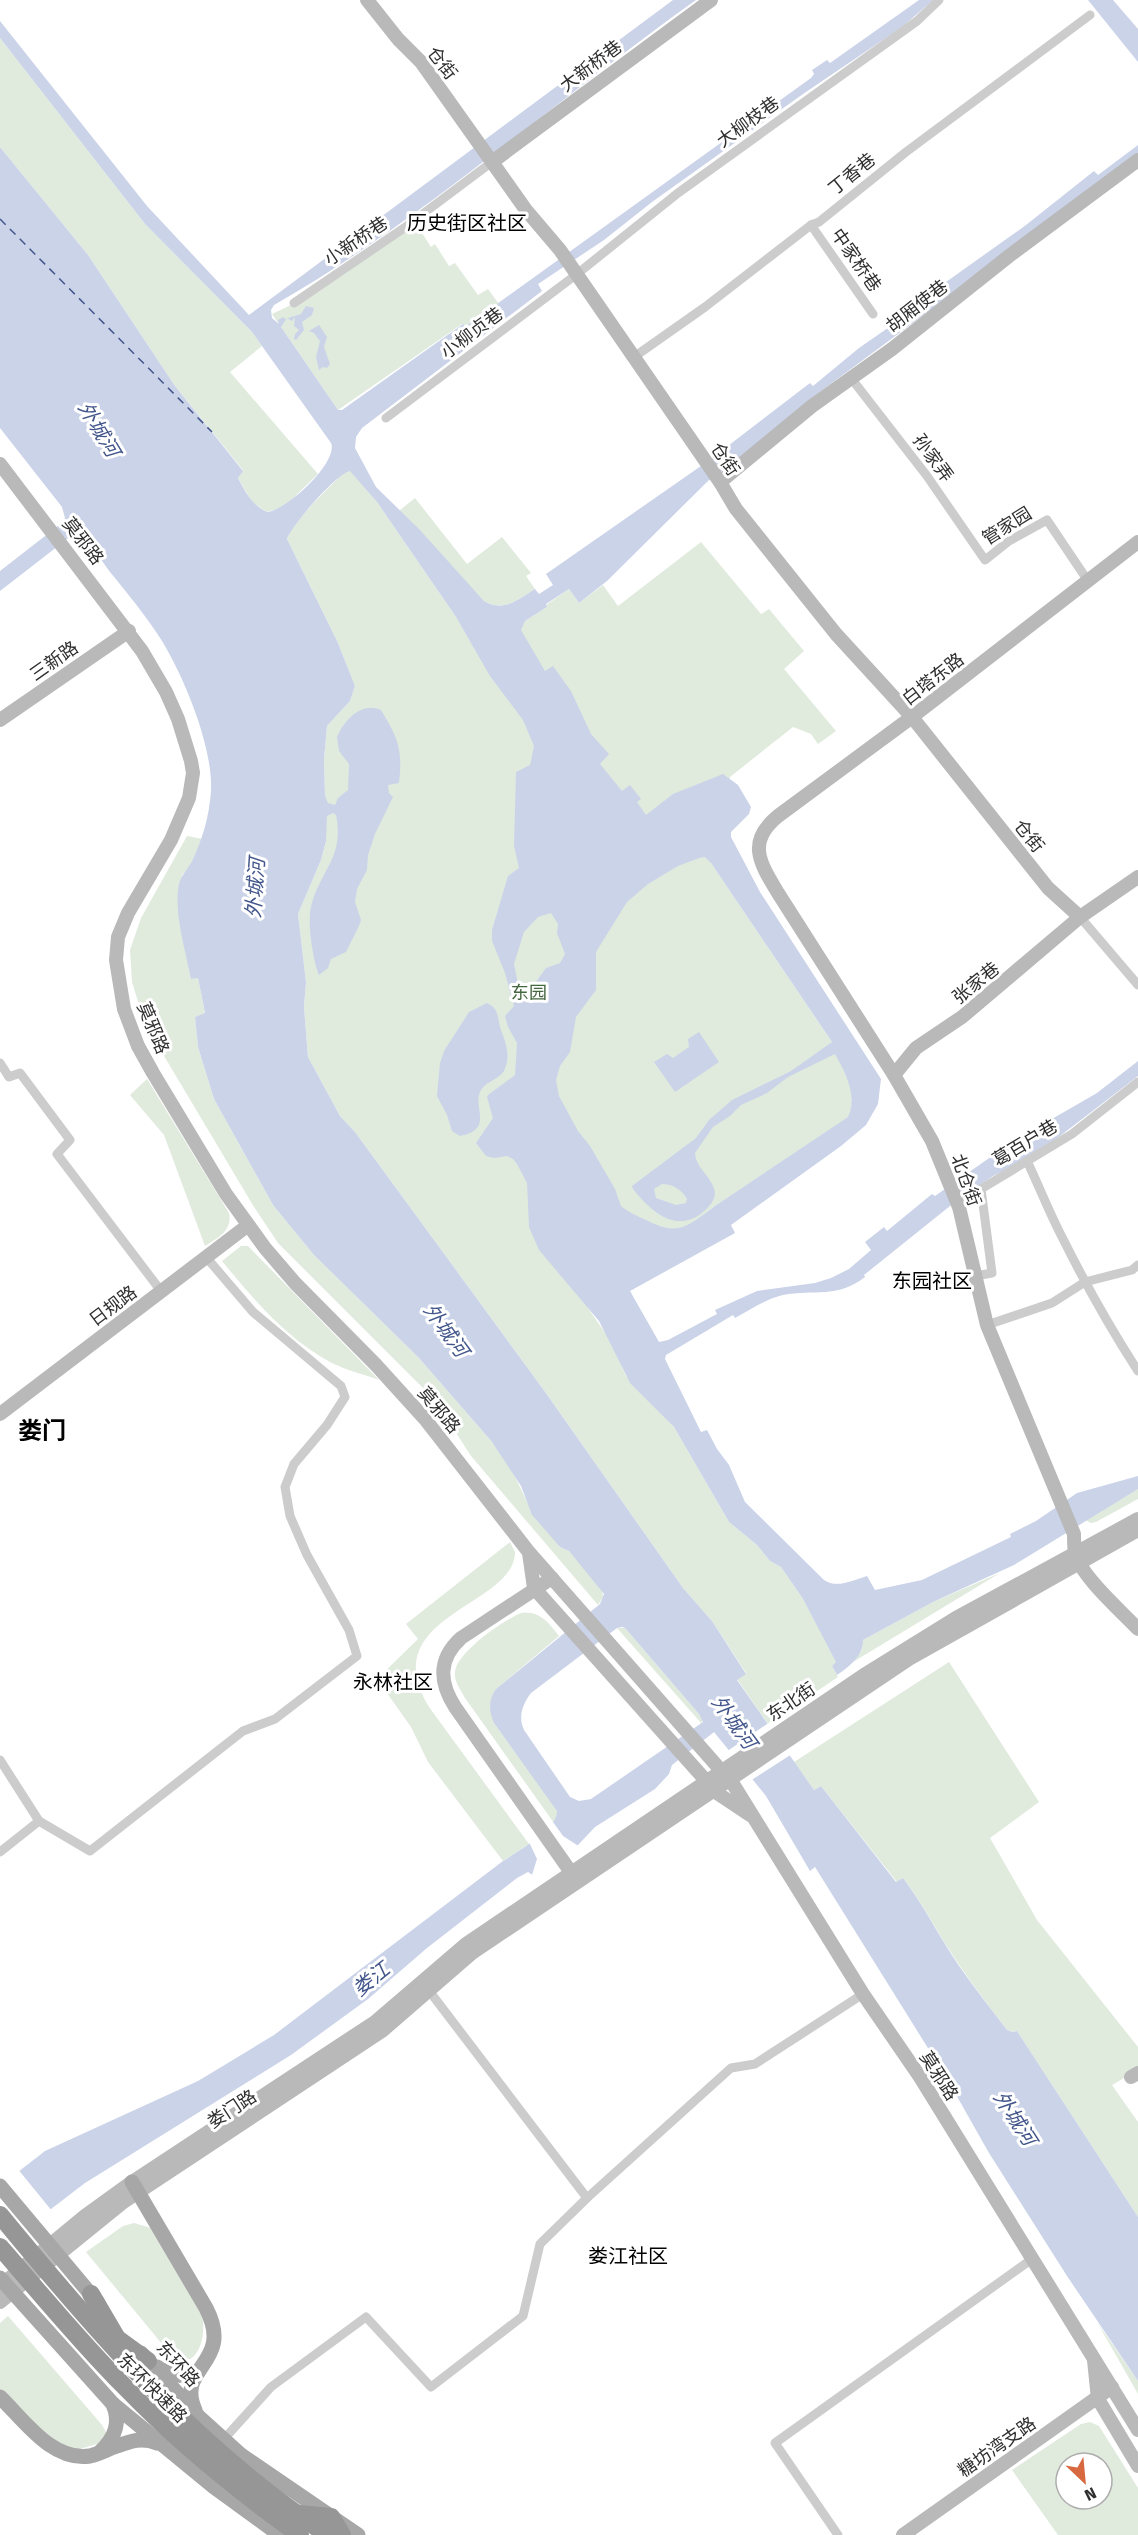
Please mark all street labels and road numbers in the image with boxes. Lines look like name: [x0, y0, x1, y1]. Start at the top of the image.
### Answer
street label: 大新桥巷: [556, 36, 626, 96]
street label: 仓街: [422, 42, 462, 84]
street label: 大柳枝巷: [712, 92, 784, 152]
street label: 丁香巷: [824, 148, 880, 200]
street label: 小新桥巷: [320, 212, 392, 270]
street label: 中家桥巷: [826, 224, 886, 296]
street label: 胡厢使巷: [882, 275, 952, 337]
street label: 小柳贞巷: [437, 303, 507, 363]
street label: 孙家弄: [908, 430, 958, 486]
street label: 仓街: [706, 438, 744, 480]
street label: 管家园: [978, 502, 1036, 550]
street label: 莫邪路: [58, 513, 108, 569]
street label: 三新路: [26, 637, 82, 685]
street label: 白塔东路: [898, 648, 968, 710]
street label: 仓街: [1009, 815, 1049, 857]
street label: 张家巷: [948, 957, 1004, 1009]
street label: 莫邪路: [132, 999, 174, 1057]
street label: 葛百户巷: [988, 1115, 1062, 1171]
street label: 北仓街: [946, 1151, 986, 1209]
street label: 日规路: [85, 1281, 141, 1331]
street label: 莫邪路: [413, 1382, 465, 1438]
street label: 东北街: [762, 1678, 820, 1726]
street label: 莫邪路: [915, 2047, 963, 2105]
street label: 娄门路: [203, 2085, 261, 2133]
street label: 东环路: [152, 2337, 204, 2391]
street label: 东环快速路: [112, 2348, 192, 2428]
street label: 糖坊湾支路: [954, 2412, 1040, 2482]

